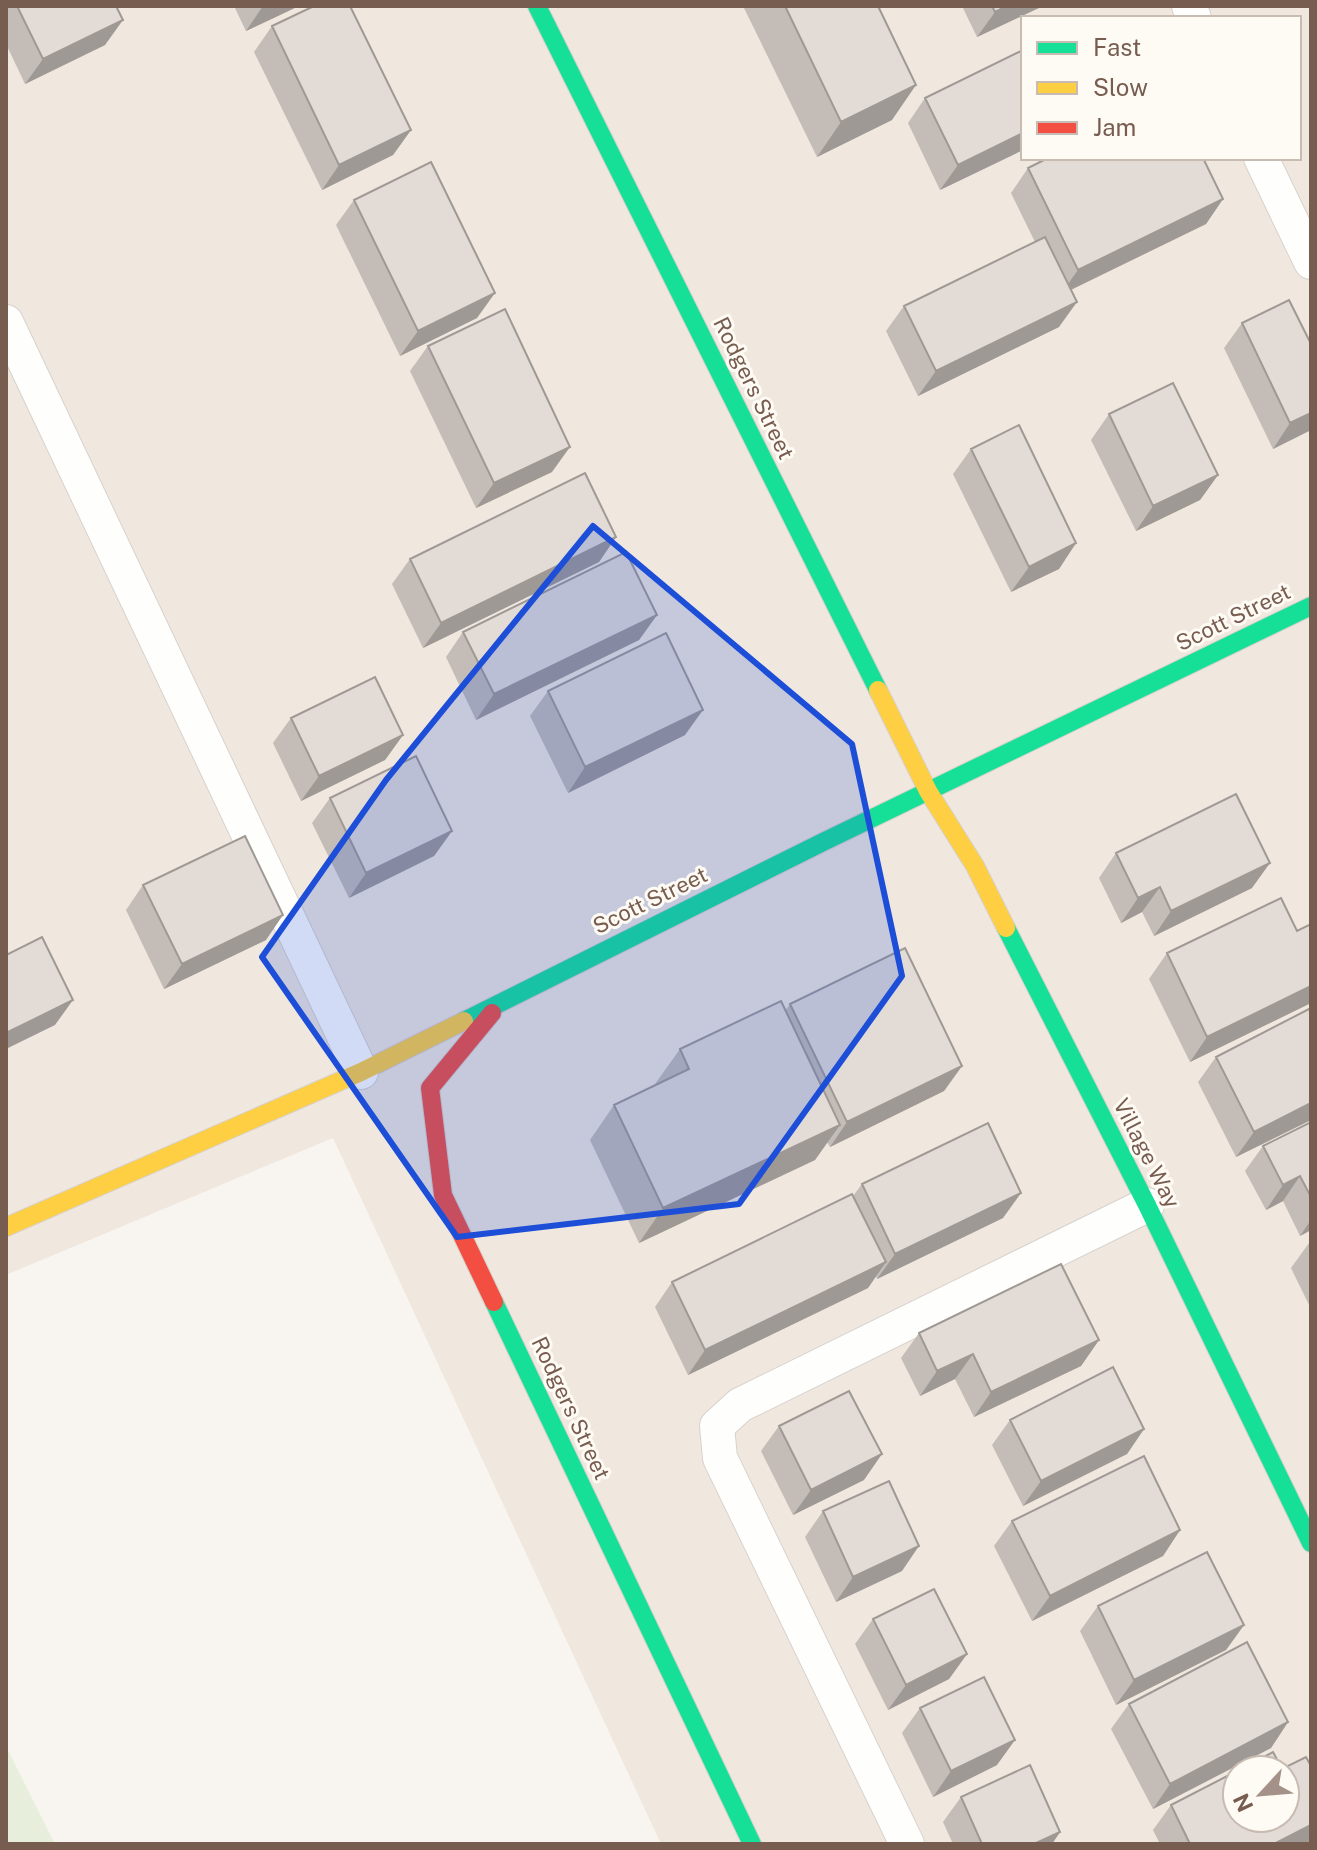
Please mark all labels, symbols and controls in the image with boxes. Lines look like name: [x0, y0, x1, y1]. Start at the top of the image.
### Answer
legend: [1021, 16, 1301, 160]
text: Fast: [1093, 33, 1141, 61]
text: Slow: [1093, 73, 1148, 101]
text: Jam: [1093, 113, 1136, 141]
street label: Rodgers Street: [708, 313, 800, 463]
street label: Scott Street: [1171, 578, 1295, 656]
street label: Scott Street: [588, 861, 712, 939]
street label: Village Way: [1108, 1094, 1186, 1212]
street label: Rodgers Street: [526, 1332, 616, 1484]
north arrow: [1221, 1754, 1301, 1834]
text: N: [1228, 1789, 1258, 1816]

